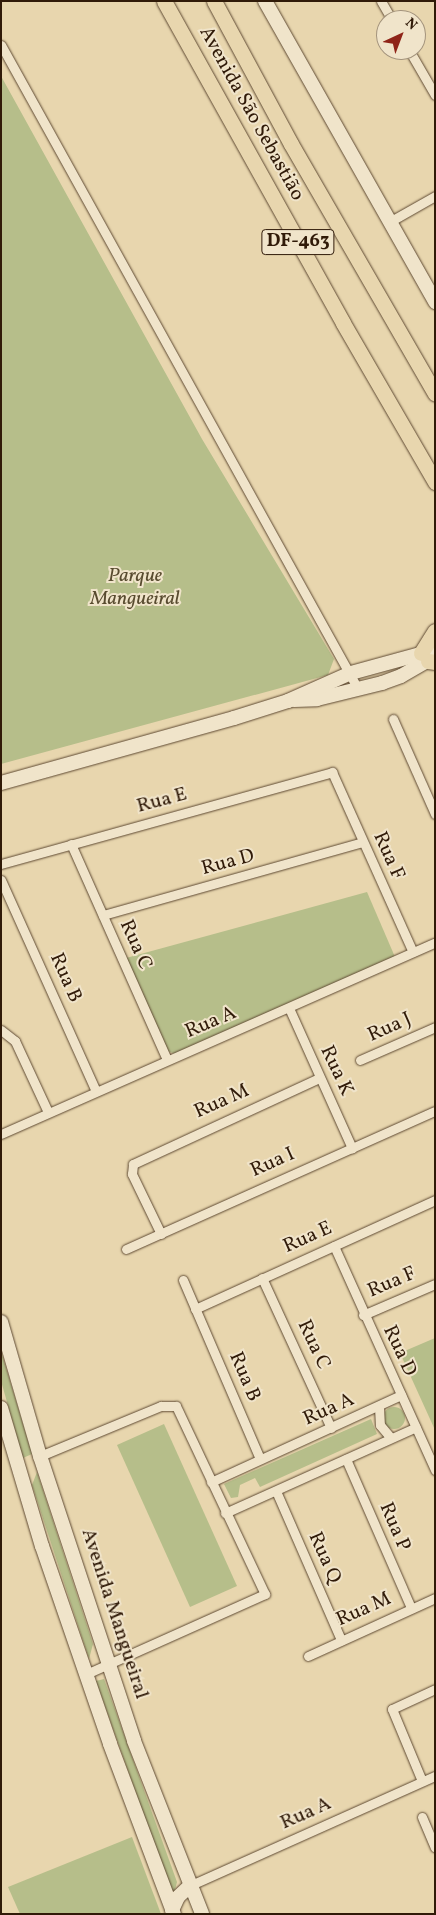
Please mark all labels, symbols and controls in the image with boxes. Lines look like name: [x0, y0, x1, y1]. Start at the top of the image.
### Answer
north arrow: [376, 10, 426, 60]
text: N: [401, 14, 421, 35]
street label: Avenida São Sebastião: [193, 23, 309, 205]
road number: DF-463: [260, 226, 336, 258]
park label: Parque Mangueiral: [90, 564, 180, 611]
street label: Rua E: [134, 783, 190, 819]
street label: Rua F: [367, 828, 409, 884]
street label: Rua D: [199, 844, 257, 882]
street label: Rua C: [113, 916, 157, 974]
street label: Rua B: [44, 950, 86, 1006]
street label: Rua A: [182, 1002, 240, 1044]
street label: Rua J: [364, 1008, 416, 1048]
street label: Rua K: [314, 1042, 358, 1100]
street label: Rua M: [191, 1079, 253, 1125]
street label: Rua I: [247, 1143, 299, 1183]
street label: Rua E: [280, 1217, 336, 1259]
street label: Rua F: [364, 1262, 420, 1304]
street label: Rua C: [291, 1316, 335, 1374]
street label: Rua D: [377, 1322, 421, 1380]
street label: Rua B: [223, 1349, 265, 1405]
street label: Rua A: [300, 1388, 358, 1432]
street label: Rua P: [373, 1499, 415, 1555]
street label: Avenida Mangueiral: [75, 1526, 153, 1702]
street label: Rua Q: [302, 1529, 346, 1587]
street label: Rua M: [333, 1587, 395, 1633]
street label: Rua A: [277, 1792, 335, 1836]

